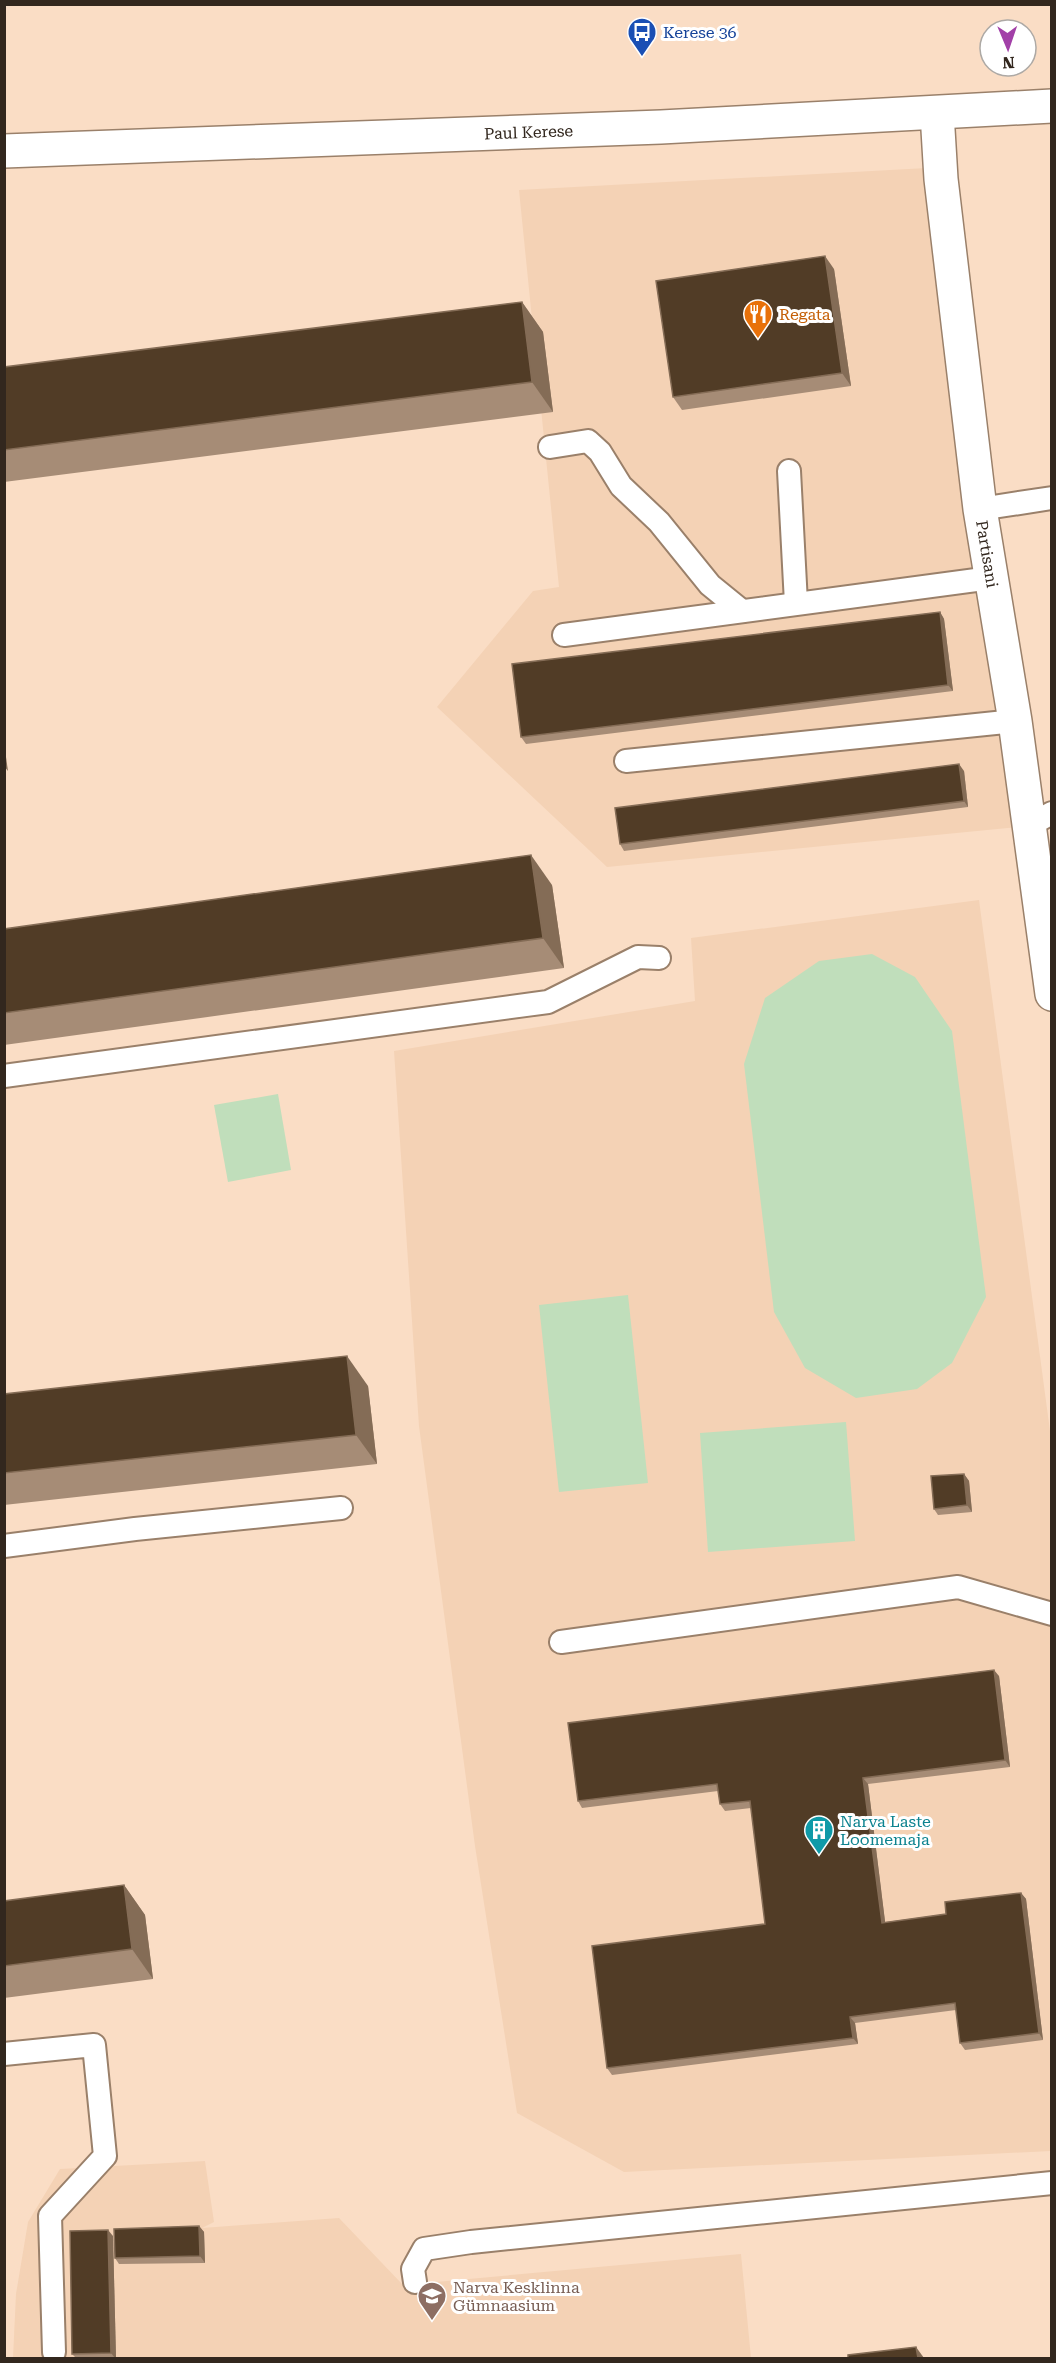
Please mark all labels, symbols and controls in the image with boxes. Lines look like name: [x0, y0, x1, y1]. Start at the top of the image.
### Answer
bus stop icon: Kerese 36: [626, 16, 658, 58]
north arrow: [978, 18, 1038, 78]
place label: Kerese 36: [663, 23, 737, 42]
text: N: [1002, 53, 1015, 72]
street label: Paul Kerese: [484, 121, 574, 143]
restaurant icon: Regata: [742, 298, 774, 340]
place label: Regata: [779, 305, 831, 324]
street label: Partisani: [972, 519, 1002, 589]
place label: Narva Laste Loomemaja: [840, 1812, 931, 1849]
building icon: Narva Laste Loomemaja: [803, 1814, 835, 1856]
place label: Narva Kesklinna Gümnaasium: [453, 2278, 580, 2315]
school or university icon: Narva Kesklinna Gümnaasium: [416, 2280, 448, 2322]

